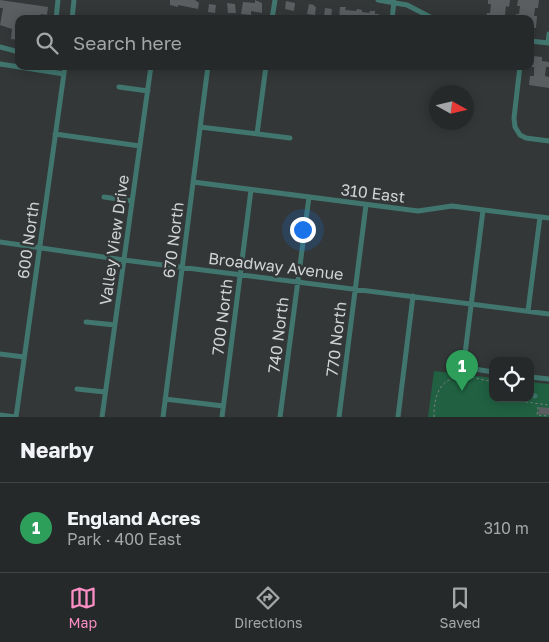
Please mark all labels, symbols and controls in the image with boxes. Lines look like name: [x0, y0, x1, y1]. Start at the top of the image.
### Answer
search box: [15, 15, 534, 70]
icon: search: [33, 29, 61, 57]
text: Search here: [73, 31, 182, 54]
north arrow: [429, 85, 474, 130]
street label: Valley View Drive: [95, 173, 133, 307]
street label: 310 East: [340, 179, 406, 207]
street label: 600 North: [13, 200, 43, 280]
street label: 670 North: [158, 201, 188, 279]
your location: [290, 217, 316, 243]
street label: Broadway Avenue: [207, 248, 345, 284]
street label: 700 North: [207, 278, 237, 356]
street label: 740 North: [263, 296, 293, 374]
street label: 770 North: [321, 300, 351, 378]
pin: 1: [446, 350, 478, 391]
map controls: [489, 357, 534, 402]
button: locate: [489, 357, 534, 402]
text: Nearby: [20, 437, 94, 463]
text: England Acres: [67, 506, 201, 529]
text: 1: [32, 518, 40, 538]
text: 310 m: [484, 518, 529, 538]
text: Park · 400 East: [67, 529, 182, 549]
tab: Map: [69, 584, 97, 631]
tab: Directions: [234, 584, 303, 631]
tab: Saved: [440, 584, 480, 631]

